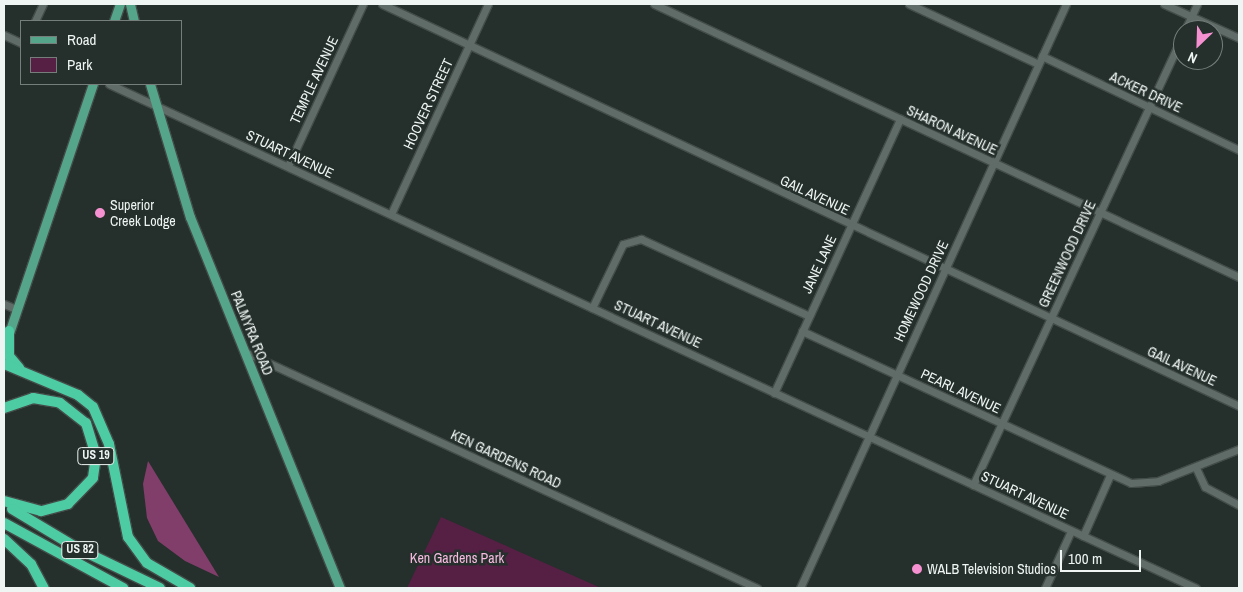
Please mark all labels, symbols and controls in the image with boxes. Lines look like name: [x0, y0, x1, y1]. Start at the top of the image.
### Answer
legend: [20, 20, 182, 85]
north arrow: [1173, 20, 1223, 70]
text: Road: [67, 29, 96, 50]
street label: TEMPLE AVENUE: [286, 33, 342, 127]
text: N: [1185, 48, 1200, 68]
text: Park: [67, 54, 92, 75]
street label: HOOVER STREET: [400, 56, 456, 152]
street label: ACKER DRIVE: [1107, 68, 1185, 116]
street label: SHARON AVENUE: [904, 102, 1000, 158]
street label: STUART AVENUE: [243, 126, 337, 182]
street label: GAIL AVENUE: [777, 171, 853, 219]
place label: Superior Creek Lodge: [110, 197, 176, 230]
street label: GREENWOOD DRIVE: [1035, 198, 1099, 310]
marker: Superior Creek Lodge: [94, 207, 106, 219]
street label: JANE LANE: [798, 232, 840, 296]
street label: HOMEWOOD DRIVE: [890, 238, 952, 344]
street label: PALMYRA ROAD: [227, 288, 277, 378]
street label: STUART AVENUE: [611, 296, 705, 352]
street label: GAIL AVENUE: [1144, 342, 1220, 390]
street label: PEARL AVENUE: [918, 365, 1004, 417]
street label: KEN GARDENS ROAD: [448, 426, 564, 492]
road number: US 19: [77, 446, 115, 466]
street label: STUART AVENUE: [978, 467, 1072, 523]
road number: US 82: [61, 540, 99, 560]
scale bar: [1063, 540, 1144, 572]
text: 100 m: [1068, 548, 1102, 569]
park label: Ken Gardens Park: [410, 550, 504, 566]
place label: WALB Television Studios: [927, 561, 1056, 577]
marker: WALB Television Studios: [911, 563, 923, 575]

